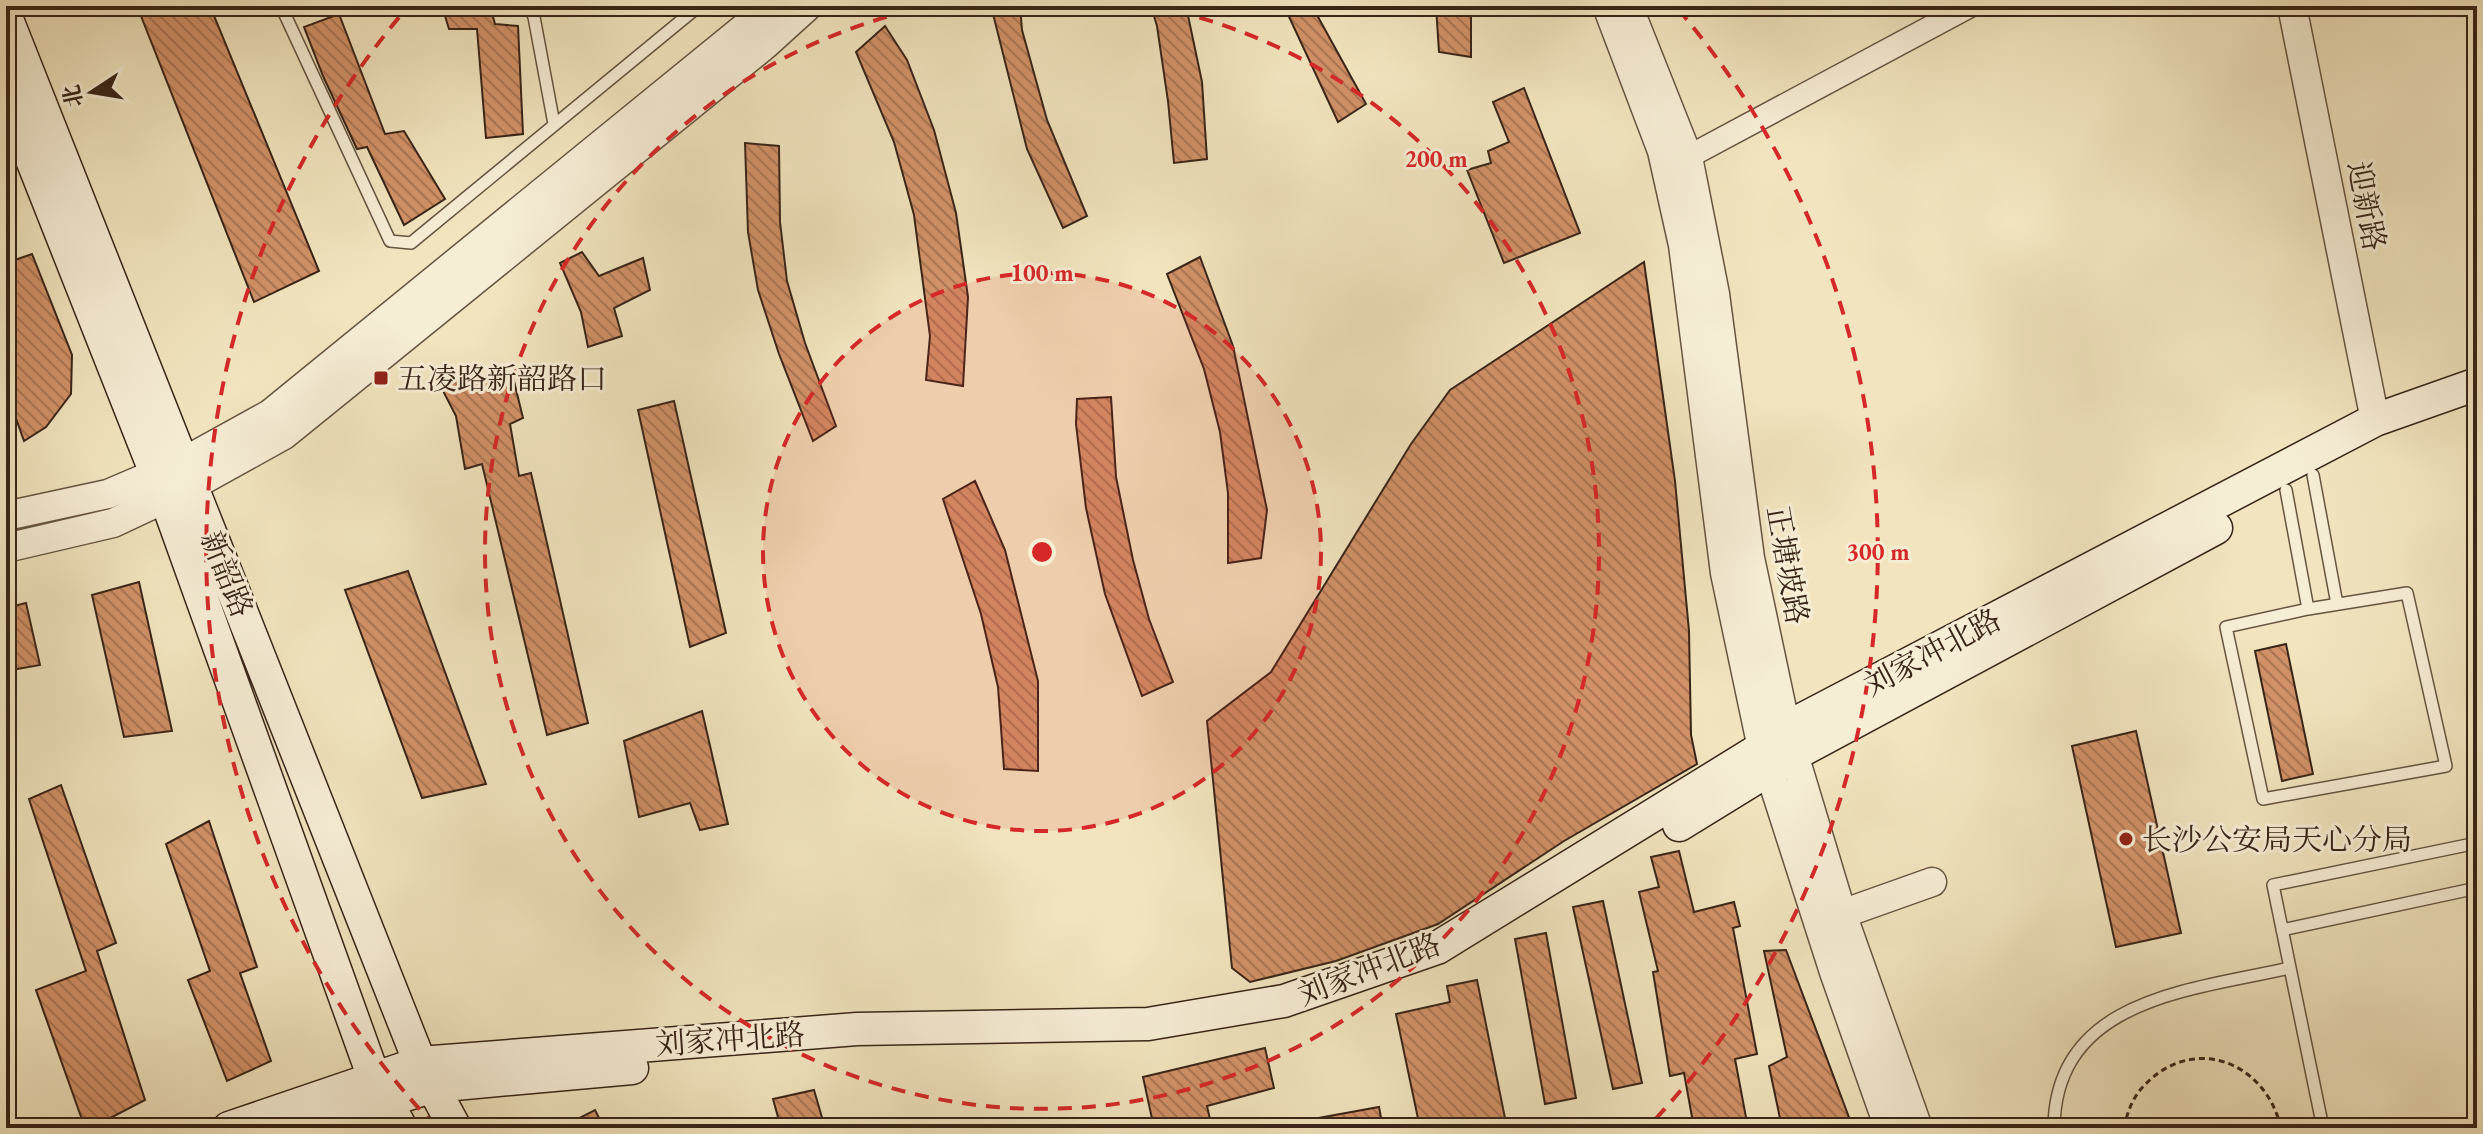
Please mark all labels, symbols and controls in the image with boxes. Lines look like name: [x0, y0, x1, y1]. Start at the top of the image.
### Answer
north arrow: [52, 52, 132, 132]
text: 北: [56, 82, 89, 110]
text: 200 m: [1404, 143, 1468, 174]
street label: 迎新路: [2339, 158, 2395, 254]
text: 100 m: [1010, 257, 1074, 288]
place label: 五凌路新韶路口: [397, 359, 607, 398]
marker: 五凌路新韶路口: [372, 369, 390, 387]
street label: 正塘坡路: [1758, 503, 1818, 627]
street label: 新韶路: [192, 525, 262, 623]
text: 300 m: [1846, 536, 1910, 567]
centre of rings: [1028, 538, 1056, 566]
street label: 刘家冲北路: [1857, 600, 2007, 704]
place label: 长沙公安局天心分局: [2142, 820, 2412, 859]
marker: 长沙公安局天心分局: [2117, 830, 2135, 848]
street label: 刘家冲北路: [1292, 924, 1446, 1014]
street label: 刘家冲北路: [654, 1014, 806, 1064]

